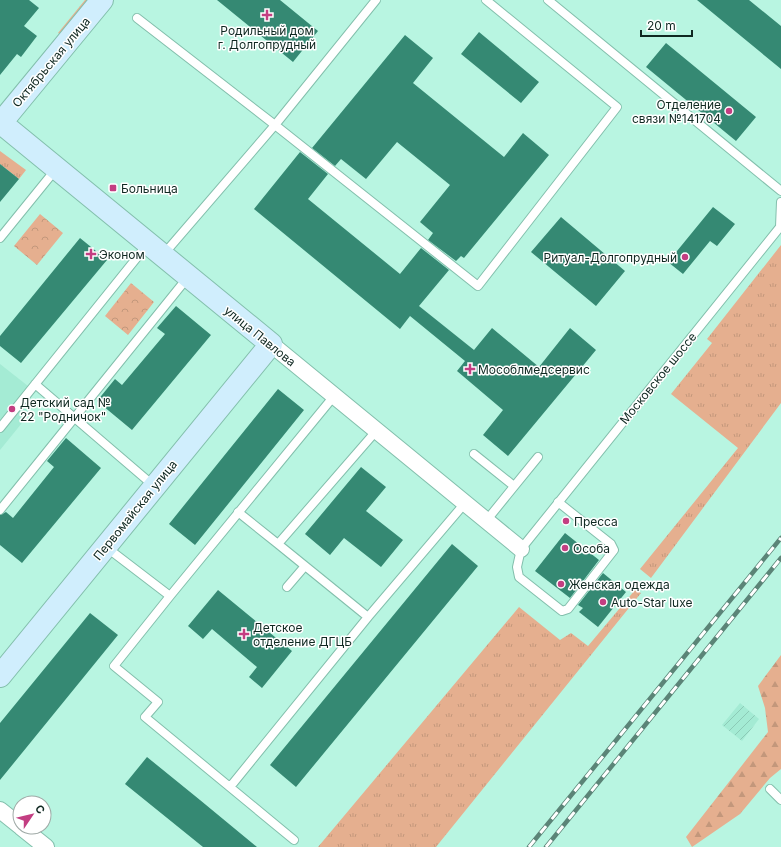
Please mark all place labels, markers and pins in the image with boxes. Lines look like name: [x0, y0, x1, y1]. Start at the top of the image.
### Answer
marker: Родильный дом г. Долгопрудный: [261, 9, 273, 21]
place label: Родильный дом г. Долгопрудный: [218, 23, 316, 52]
place label: Отделение связи №141704: [632, 97, 721, 126]
marker: Отделение связи №141704: [724, 106, 734, 116]
place label: Больница: [121, 181, 178, 196]
marker: Больница: [108, 183, 118, 193]
place label: Эконом: [99, 247, 145, 262]
marker: Эконом: [86, 249, 96, 259]
place label: Ритуал-Долгопрудный: [544, 250, 677, 265]
marker: Ритуал-Долгопрудный: [680, 252, 690, 262]
place label: Мособлмедсервис: [478, 362, 590, 377]
marker: Мособлмедсервис: [465, 364, 475, 374]
place label: Детский сад № 22 "Родничок": [20, 395, 111, 424]
marker: Детский сад № 22 "Родничок": [7, 404, 17, 414]
place label: Пресса: [574, 514, 618, 529]
marker: Пресса: [561, 516, 571, 526]
place label: Особа: [573, 541, 610, 556]
marker: Особа: [560, 543, 570, 553]
place label: Женская одежда: [569, 577, 670, 592]
marker: Женская одежда: [556, 579, 566, 589]
place label: Auto-Star luxe: [611, 595, 693, 610]
marker: Auto-Star luxe: [598, 597, 608, 607]
place label: Детское отделение ДГЦБ: [253, 620, 352, 649]
marker: Детское отделение ДГЦБ: [238, 628, 250, 640]

